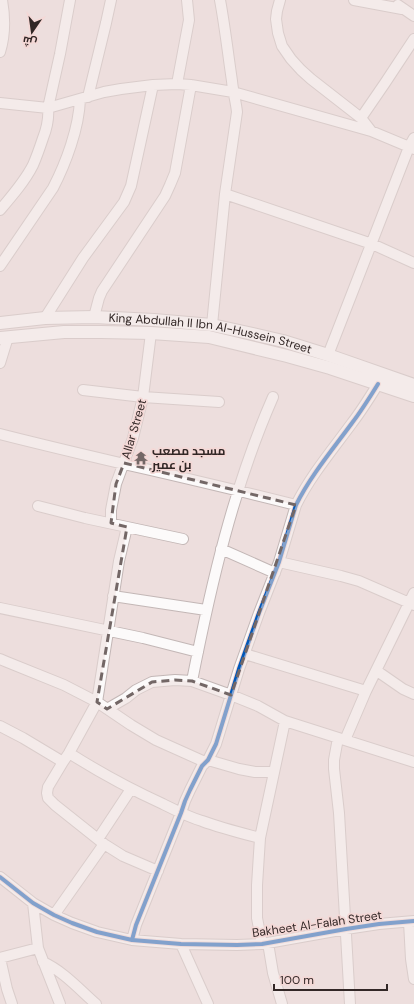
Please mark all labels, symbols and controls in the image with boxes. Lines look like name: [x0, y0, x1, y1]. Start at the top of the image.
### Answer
north arrow: [12, 12, 52, 52]
text: ش: [21, 33, 38, 50]
street label: King Abdullah II Ibn Al-Hussein Street: [108, 310, 314, 358]
street label: Allar Street: [118, 397, 150, 461]
place label: مسجد مصعب بن عمير: [151, 443, 225, 473]
temple icon: مسجد مصعب بن عمير: [133, 450, 149, 466]
street label: Bakheet Al-Falah Street: [251, 907, 383, 941]
scale bar: [274, 966, 387, 992]
text: 100 m: [280, 972, 314, 988]

